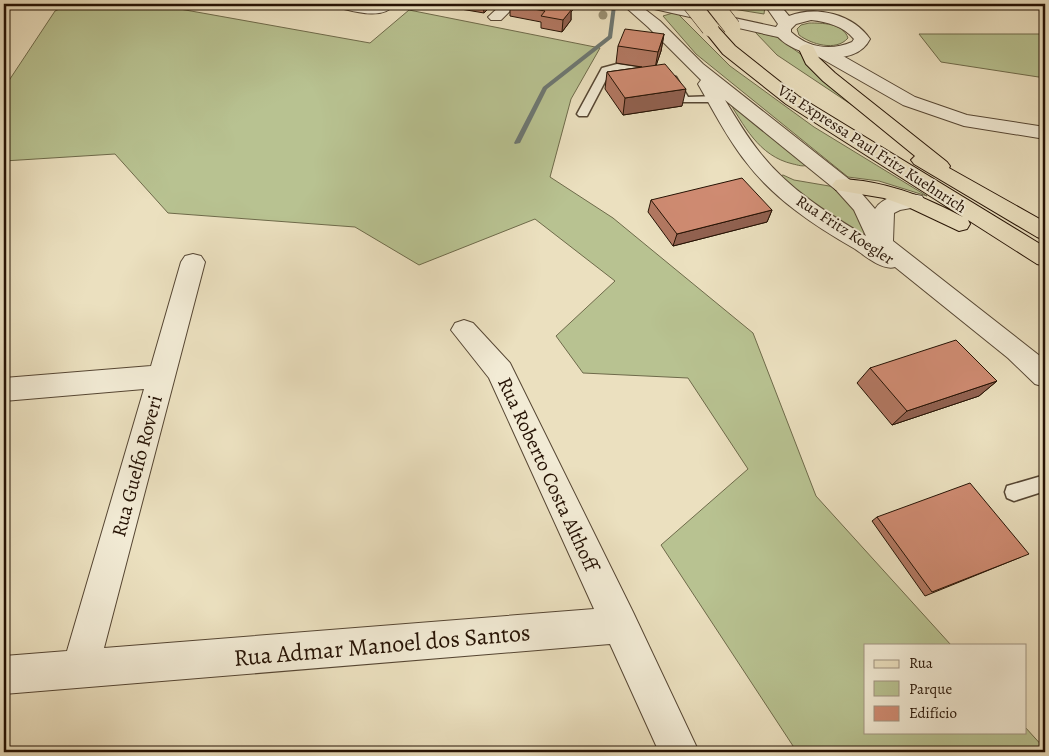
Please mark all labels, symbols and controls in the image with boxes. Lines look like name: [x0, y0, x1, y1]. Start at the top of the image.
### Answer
street label: Via Expressa Paul Fritz Kuehnrich: [772, 79, 971, 219]
street label: Rua Fritz Koegler: [792, 190, 898, 270]
street label: Rua Roberto Costa Althoff: [491, 373, 606, 578]
street label: Rua Guelfo Roveri: [105, 392, 169, 540]
street label: Rua Admar Manoel dos Santos: [232, 616, 532, 674]
legend: [864, 644, 1026, 734]
text: Rua: [909, 653, 933, 673]
text: Parque: [909, 679, 952, 699]
text: Edifício: [909, 703, 957, 723]

